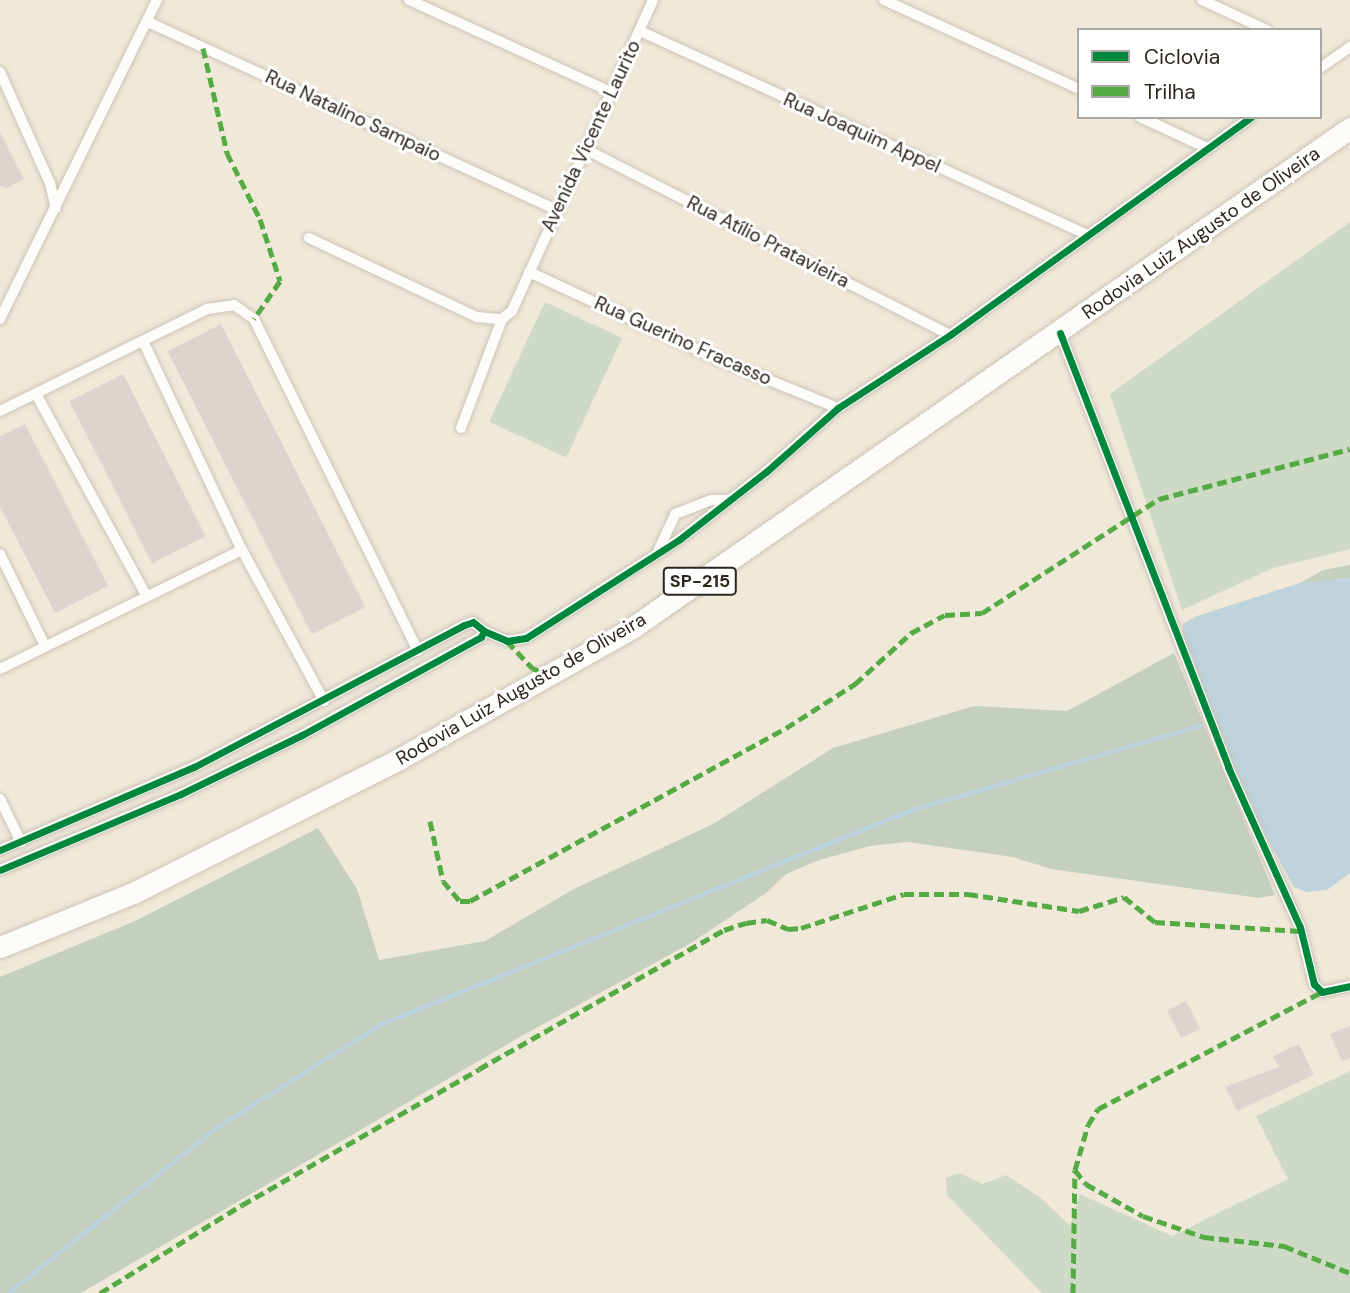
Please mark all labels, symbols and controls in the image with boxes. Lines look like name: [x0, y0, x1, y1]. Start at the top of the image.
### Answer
legend: [1077, 28, 1322, 119]
street label: Avenida Vicente Laurito: [537, 37, 645, 235]
text: Ciclovia: [1144, 43, 1220, 71]
street label: Rua Natalino Sampaio: [262, 65, 444, 167]
text: Trilha: [1144, 78, 1196, 106]
street label: Rua Joaquim Appel: [780, 88, 944, 178]
street label: Rodovia Luiz Augusto de Oliveira: [1078, 142, 1324, 324]
street label: Rua Atílio Pratavieira: [683, 191, 853, 293]
street label: Rua Guerino Fracasso: [591, 292, 775, 390]
road number: SP-215: [662, 566, 738, 596]
street label: Rodovia Luiz Augusto de Oliveira: [392, 608, 650, 770]

